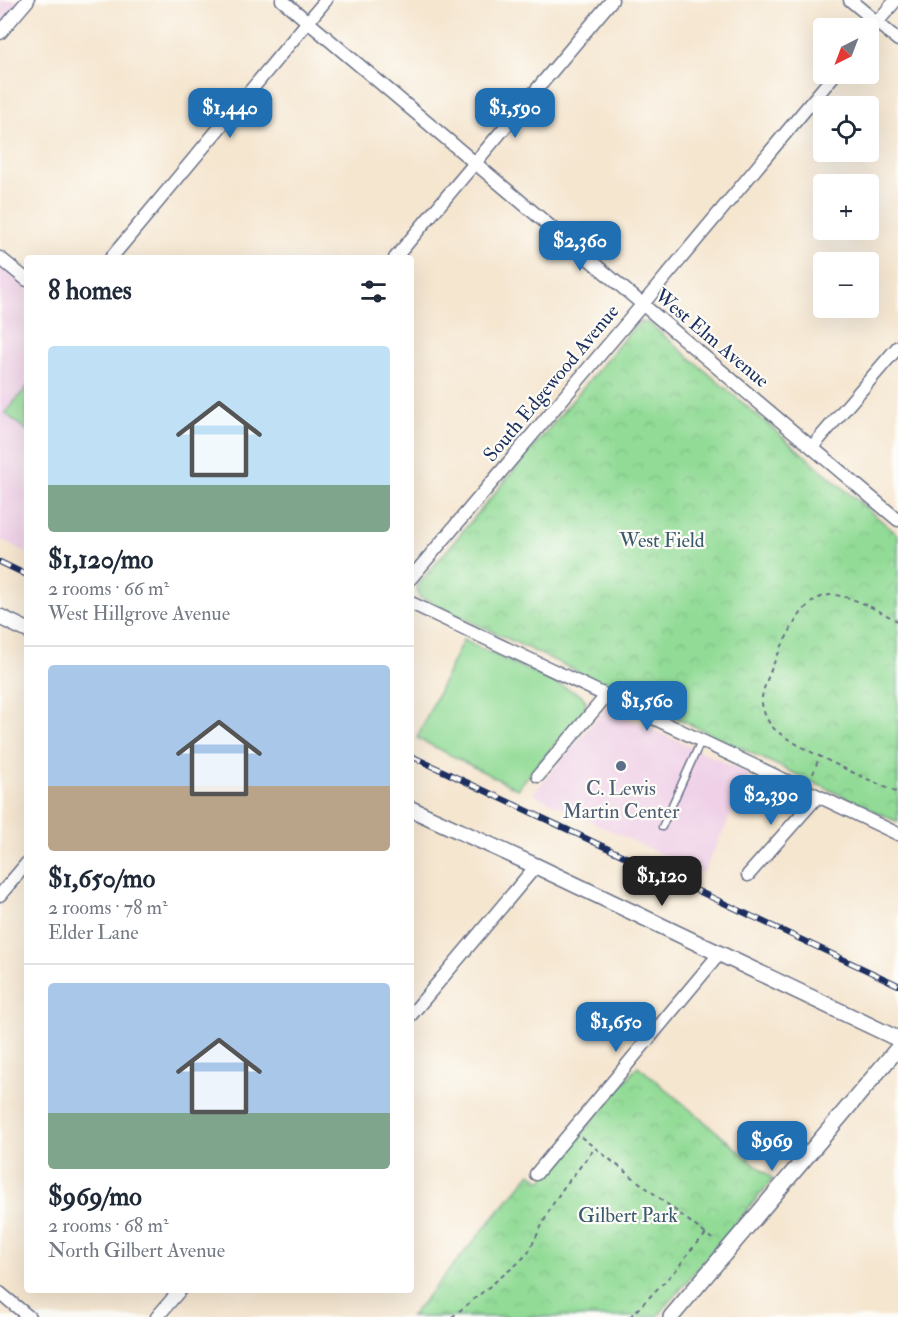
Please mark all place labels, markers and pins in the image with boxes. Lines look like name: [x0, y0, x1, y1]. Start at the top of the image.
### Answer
pin: $1,440: [181, 88, 279, 139]
pin: $1,590: [466, 88, 564, 139]
pin: $2,360: [531, 221, 629, 272]
pin: $1,560: [598, 681, 696, 732]
marker: C. Lewis Martin Center: [614, 759, 628, 773]
pin: $2,390: [722, 775, 820, 826]
place label: C. Lewis Martin Center: [563, 776, 680, 824]
pin: $1,120: [613, 856, 711, 907]
pin: $1,650: [567, 1002, 665, 1053]
pin: $969: [736, 1121, 808, 1172]

